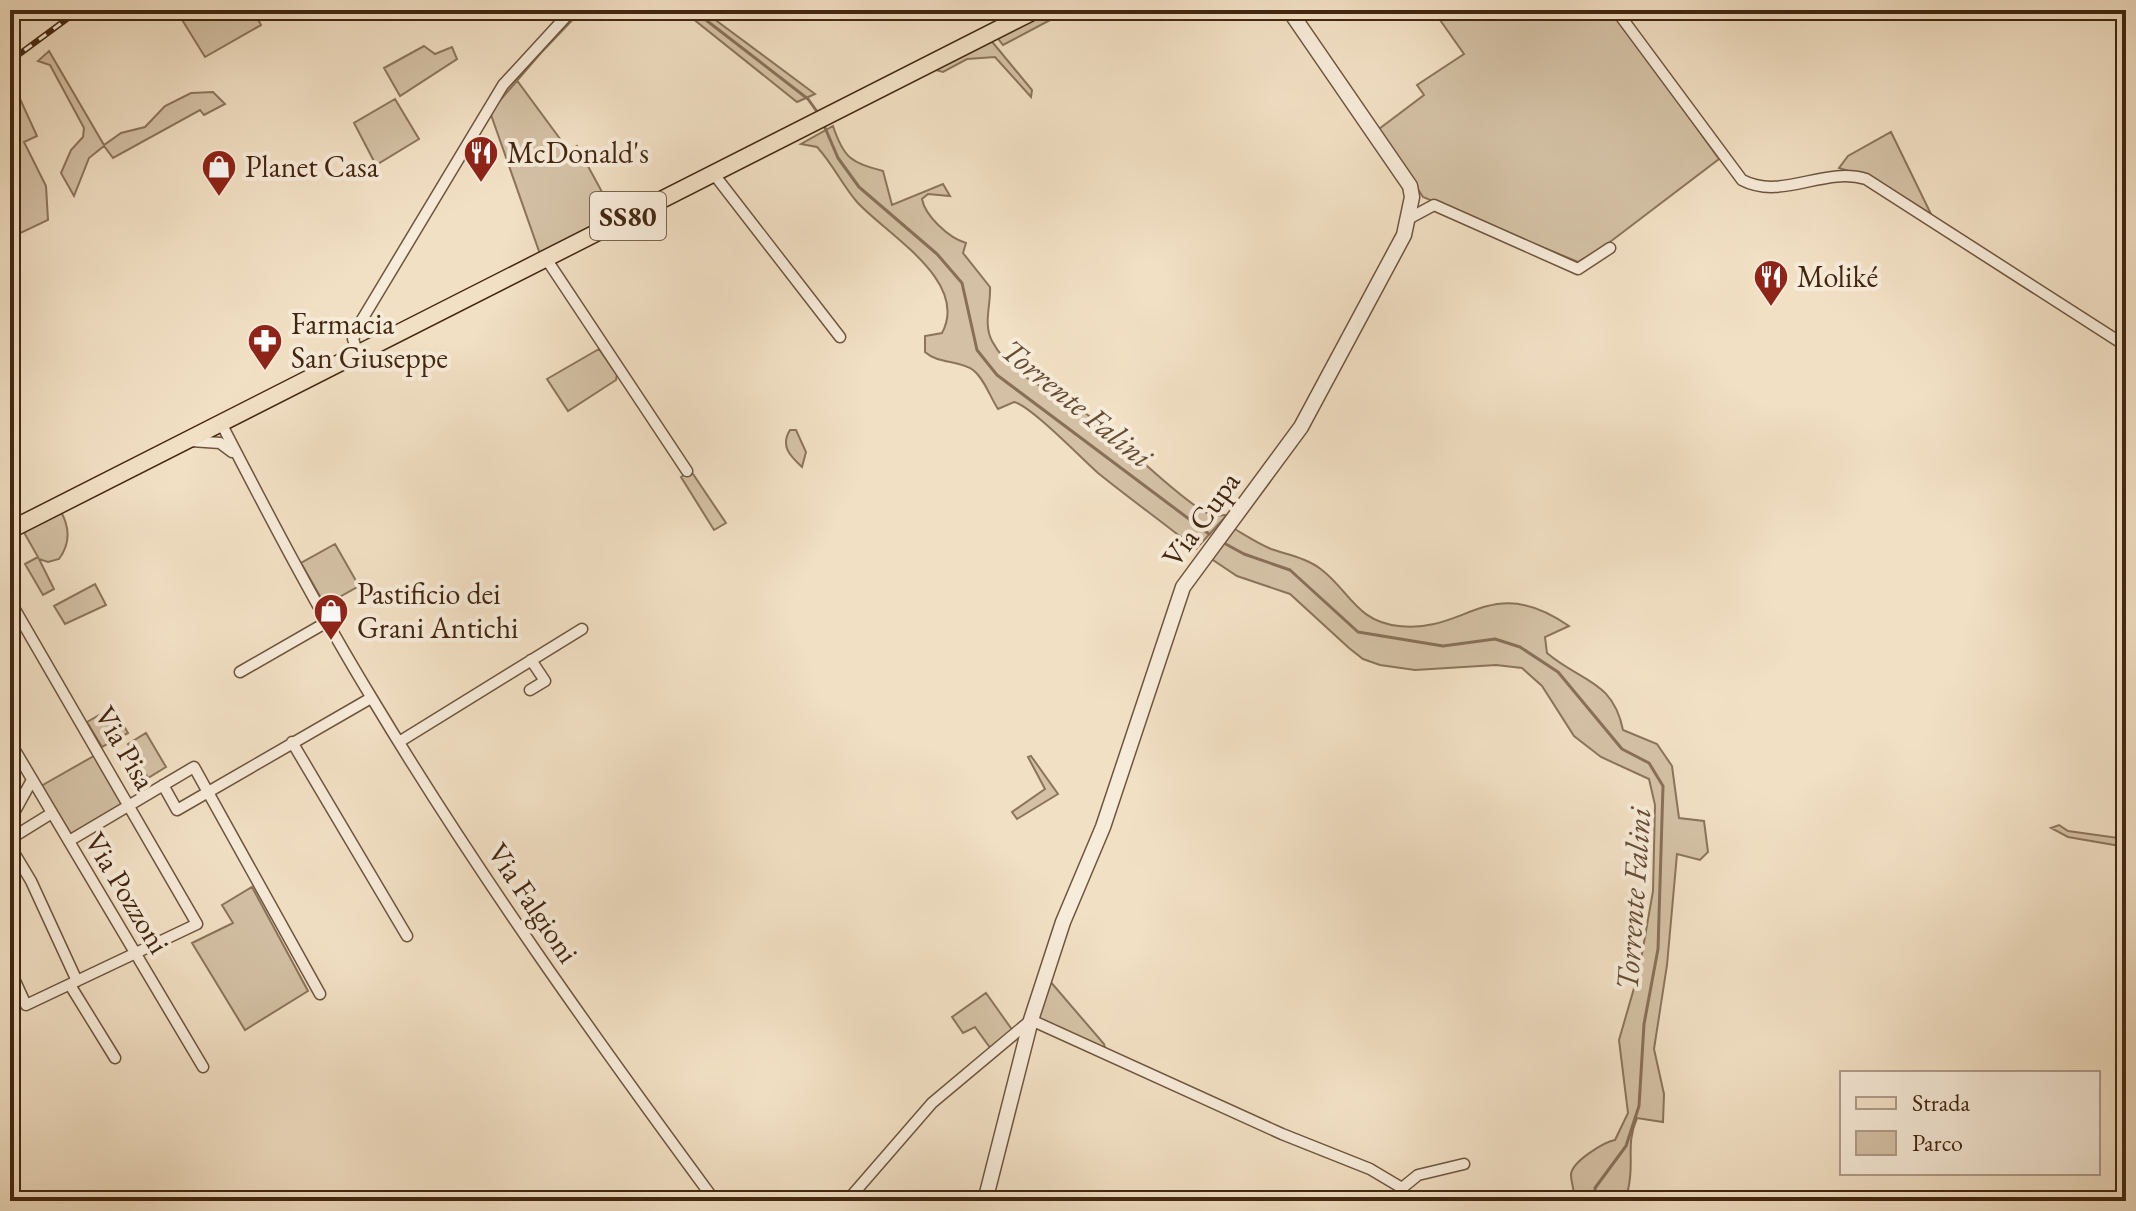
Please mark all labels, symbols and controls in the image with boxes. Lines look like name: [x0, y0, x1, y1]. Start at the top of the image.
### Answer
place label: McDonald's: [507, 133, 649, 172]
restaurant icon: McDonald's: [462, 134, 500, 184]
place label: Planet Casa: [245, 147, 379, 186]
shop icon: Planet Casa: [200, 148, 238, 198]
road number: SS80: [590, 192, 666, 240]
place label: Moliké: [1797, 257, 1878, 296]
restaurant icon: Moliké: [1752, 258, 1790, 308]
place label: Farmacia San Giuseppe: [291, 304, 448, 377]
pharmacy icon: Farmacia San Giuseppe: [246, 322, 284, 372]
water label: Torrente Falini: [993, 329, 1163, 478]
street label: Via Cupa: [1153, 463, 1248, 574]
place label: Pastificio dei Grani Antichi: [357, 574, 518, 647]
shop icon: Pastificio dei Grani Antichi: [312, 592, 350, 642]
street label: Via Pisa: [86, 699, 165, 797]
water label: Torrente Falini: [1606, 805, 1660, 992]
street label: Via Pozzoni: [76, 825, 179, 961]
street label: Via Falgioni: [479, 835, 588, 970]
legend: [1840, 1071, 2100, 1175]
text: Strada: [1912, 1087, 1970, 1118]
text: Parco: [1912, 1127, 1963, 1158]

